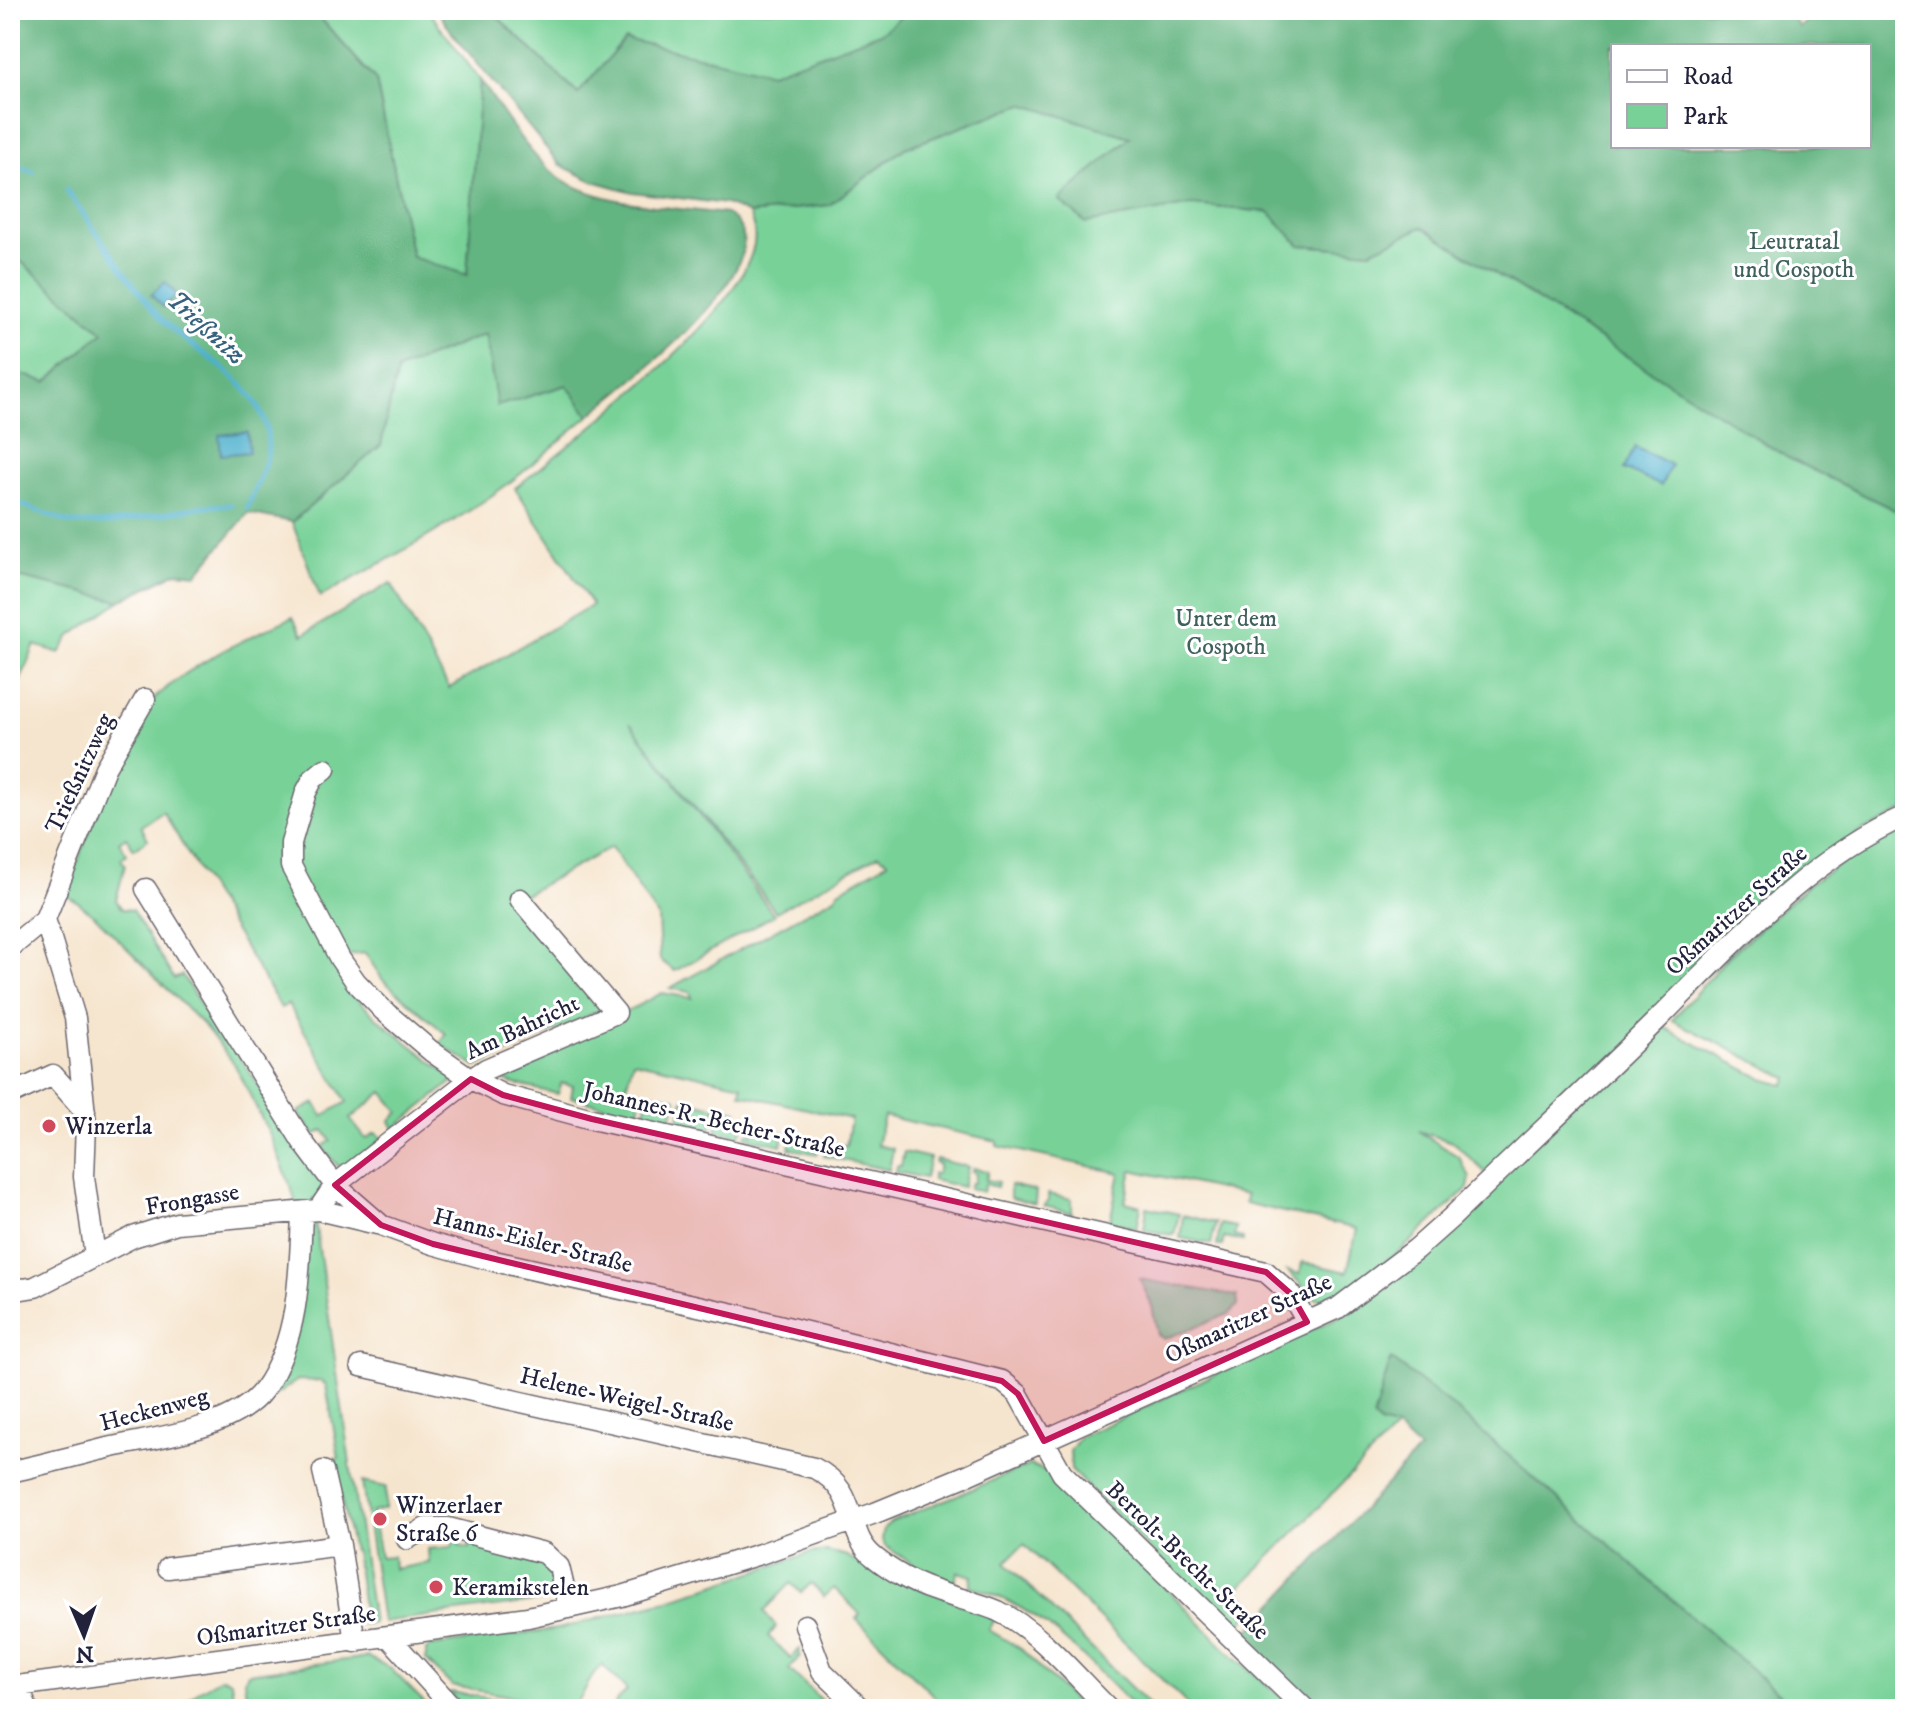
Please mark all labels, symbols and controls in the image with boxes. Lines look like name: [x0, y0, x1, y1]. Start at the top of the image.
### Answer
legend: [1611, 44, 1871, 148]
text: Road: [1683, 62, 1733, 92]
text: Park: [1683, 102, 1728, 132]
park label: Leutratal und Cospoth: [1734, 227, 1855, 285]
water label: Trießnitz: [160, 284, 252, 372]
park label: Unter dem Cospoth: [1175, 604, 1277, 662]
street label: Trießnitzweg: [39, 708, 121, 838]
street label: Oßmaritzer Straße: [1659, 839, 1814, 982]
street label: Am Bahricht: [461, 988, 584, 1067]
street label: Johannes-R.-Becher-Straße: [578, 1075, 848, 1165]
place label: Winzerla: [64, 1112, 153, 1142]
marker: Winzerla: [40, 1117, 58, 1135]
street label: Frongasse: [143, 1177, 241, 1223]
street label: Hanns-Eisler-Straße: [430, 1202, 635, 1280]
street label: Oßmaritzer Straße: [1160, 1267, 1337, 1371]
street label: Helene-Weigel-Straße: [517, 1361, 737, 1439]
street label: Heckenweg: [97, 1381, 212, 1439]
street label: Bertolt-Brecht-Straße: [1099, 1475, 1275, 1647]
place label: Winzerlaer Straße 6: [395, 1491, 502, 1549]
marker: Winzerlaer Straße 6: [371, 1510, 389, 1528]
place label: Keramikstelen: [452, 1573, 589, 1603]
marker: Keramikstelen: [427, 1578, 445, 1596]
north arrow: [44, 1595, 124, 1675]
street label: Oßmaritzer Straße: [195, 1599, 378, 1653]
text: N: [75, 1640, 94, 1667]

